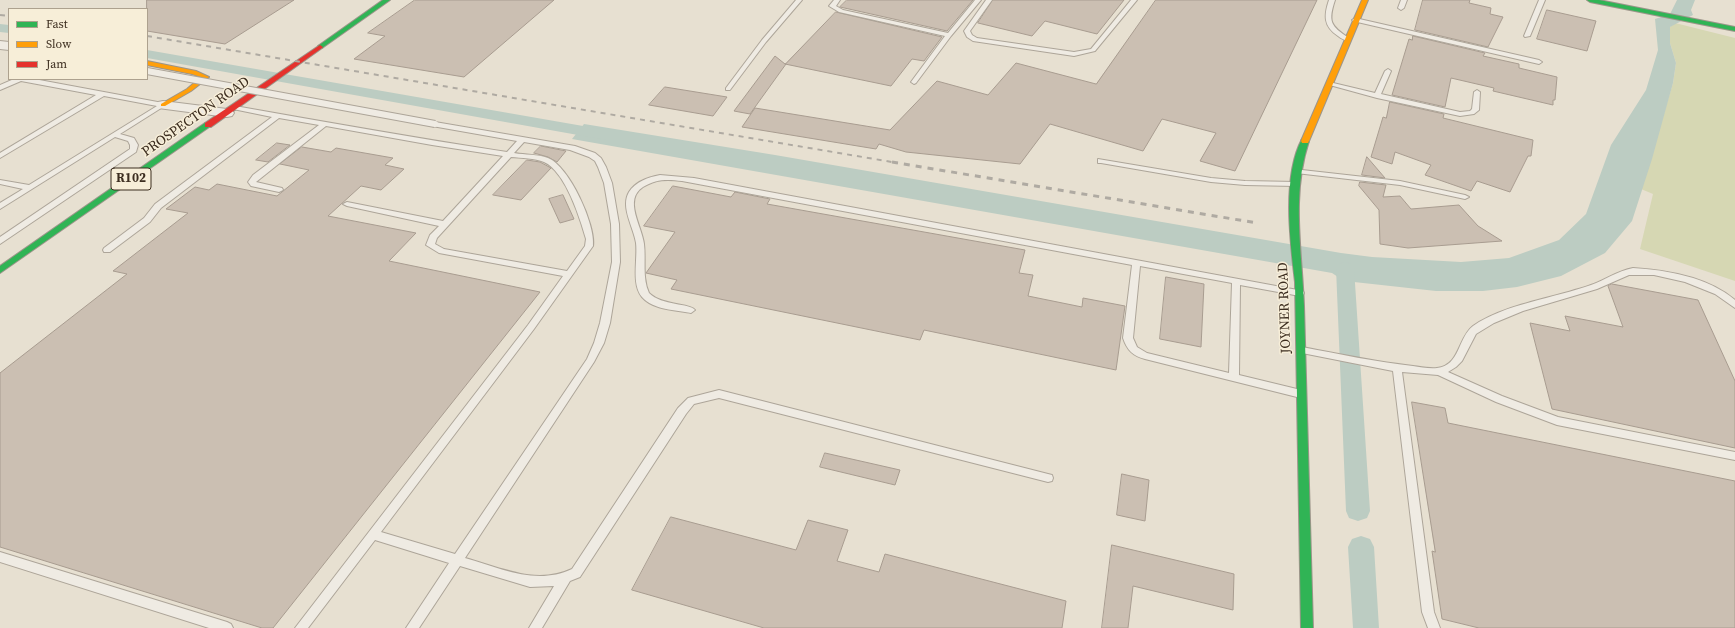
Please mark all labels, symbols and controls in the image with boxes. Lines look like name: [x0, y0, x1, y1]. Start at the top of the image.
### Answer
legend: [8, 8, 148, 80]
text: Fast: [46, 16, 68, 32]
text: Slow: [46, 36, 71, 52]
text: Jam: [46, 56, 67, 72]
street label: PROSPECTON ROAD: [139, 73, 253, 161]
road number: R102: [111, 168, 151, 190]
street label: JOYNER ROAD: [1275, 262, 1295, 354]

